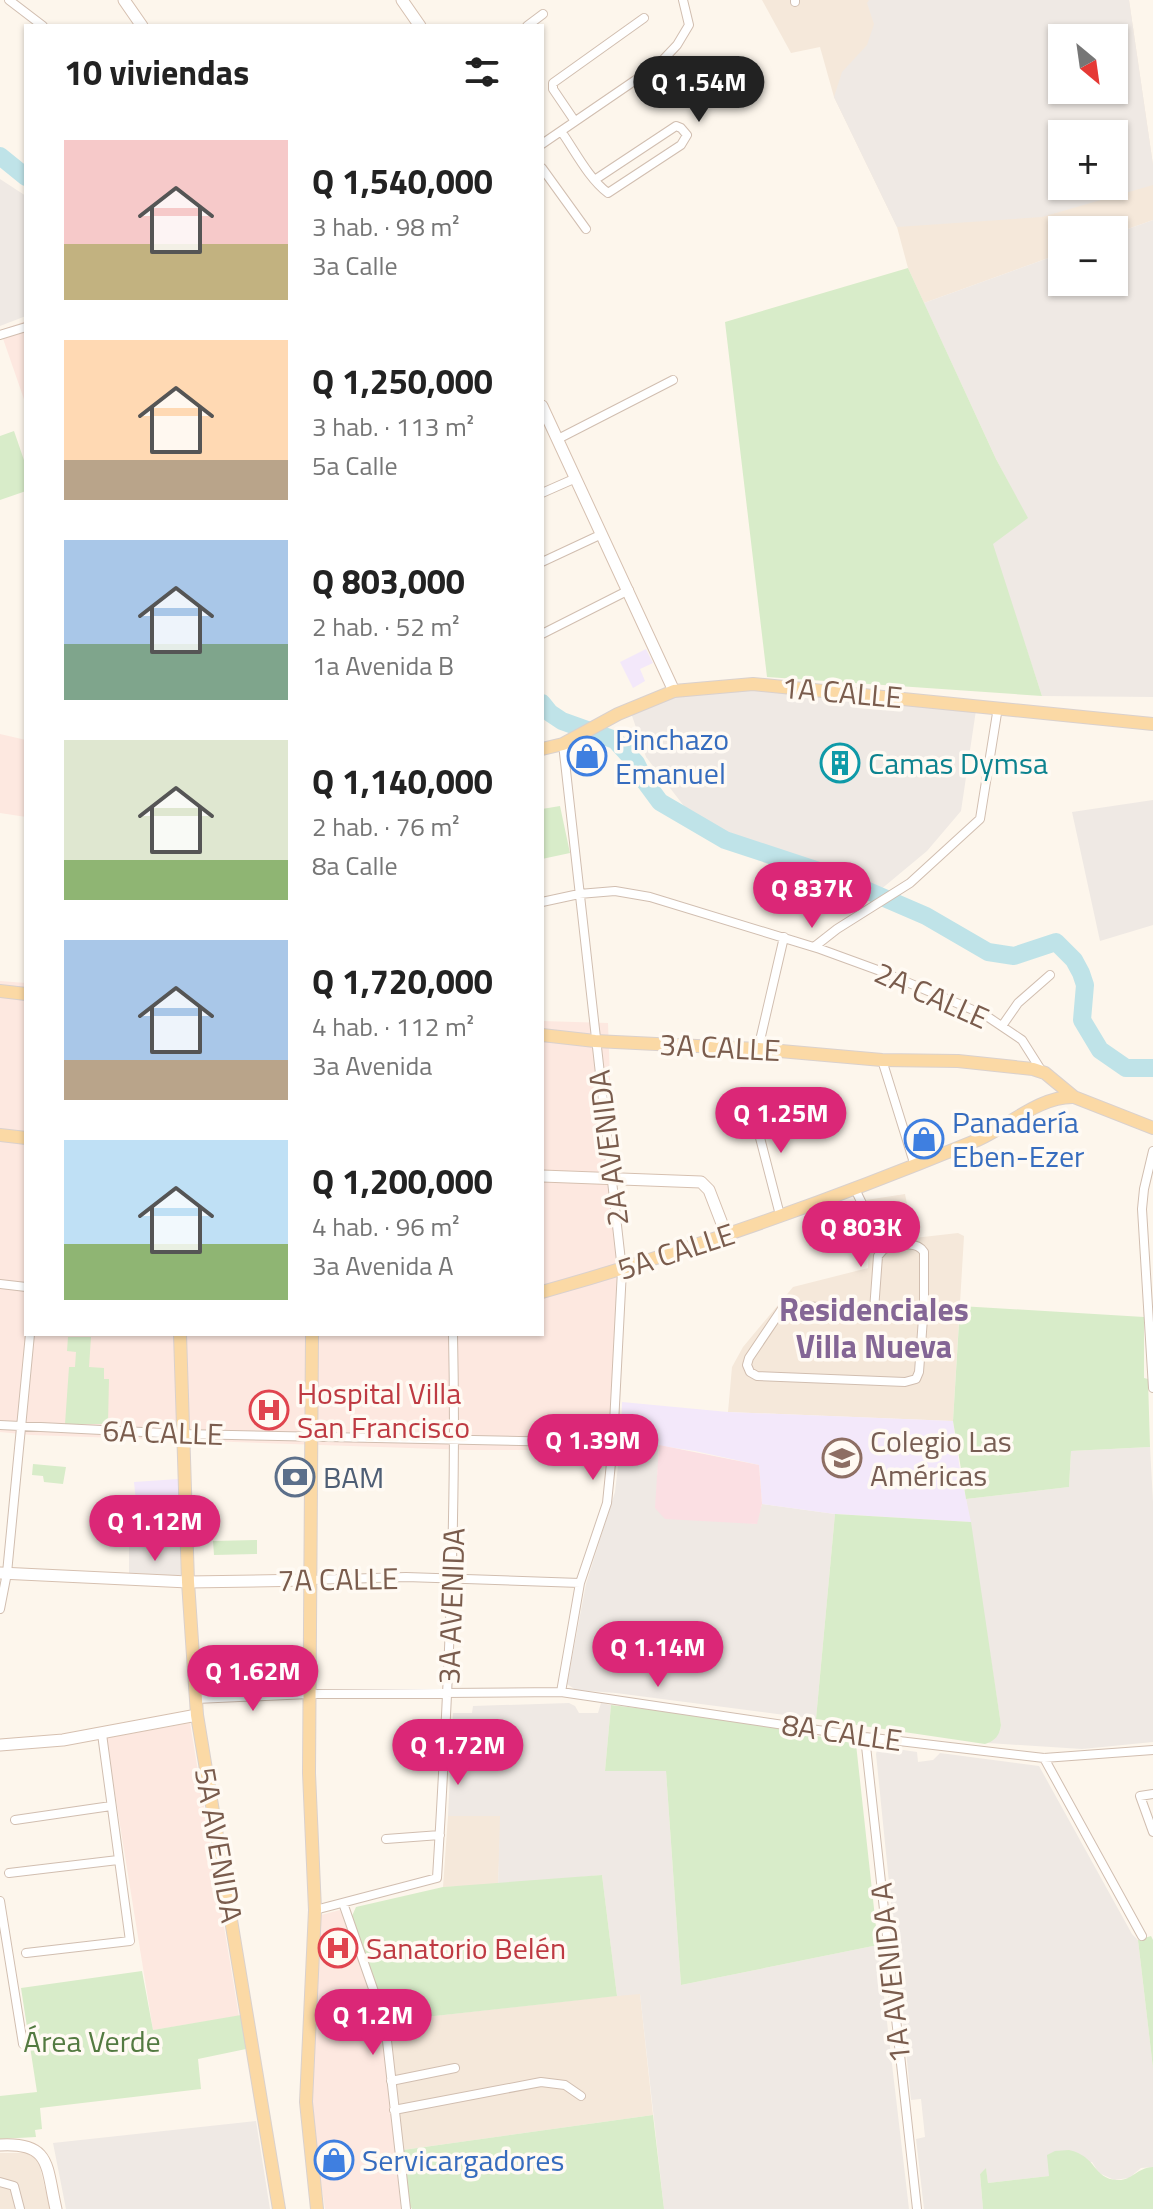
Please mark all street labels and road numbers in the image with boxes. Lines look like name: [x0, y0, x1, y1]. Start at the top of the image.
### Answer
street label: 1A CALLE: [780, 664, 904, 720]
street label: 2A CALLE: [867, 949, 997, 1041]
street label: 3A CALLE: [658, 1021, 782, 1073]
street label: 2A AVENIDA: [576, 1067, 640, 1229]
street label: 5A CALLE: [611, 1210, 741, 1292]
street label: 6A CALLE: [102, 1407, 224, 1457]
street label: 3A AVENIDA: [425, 1527, 477, 1685]
street label: 7A CALLE: [277, 1555, 399, 1603]
street label: 8A CALLE: [779, 1701, 905, 1763]
street label: 5A AVENIDA: [183, 1764, 255, 1926]
street label: 1A AVENIDA A: [858, 1880, 922, 2066]

